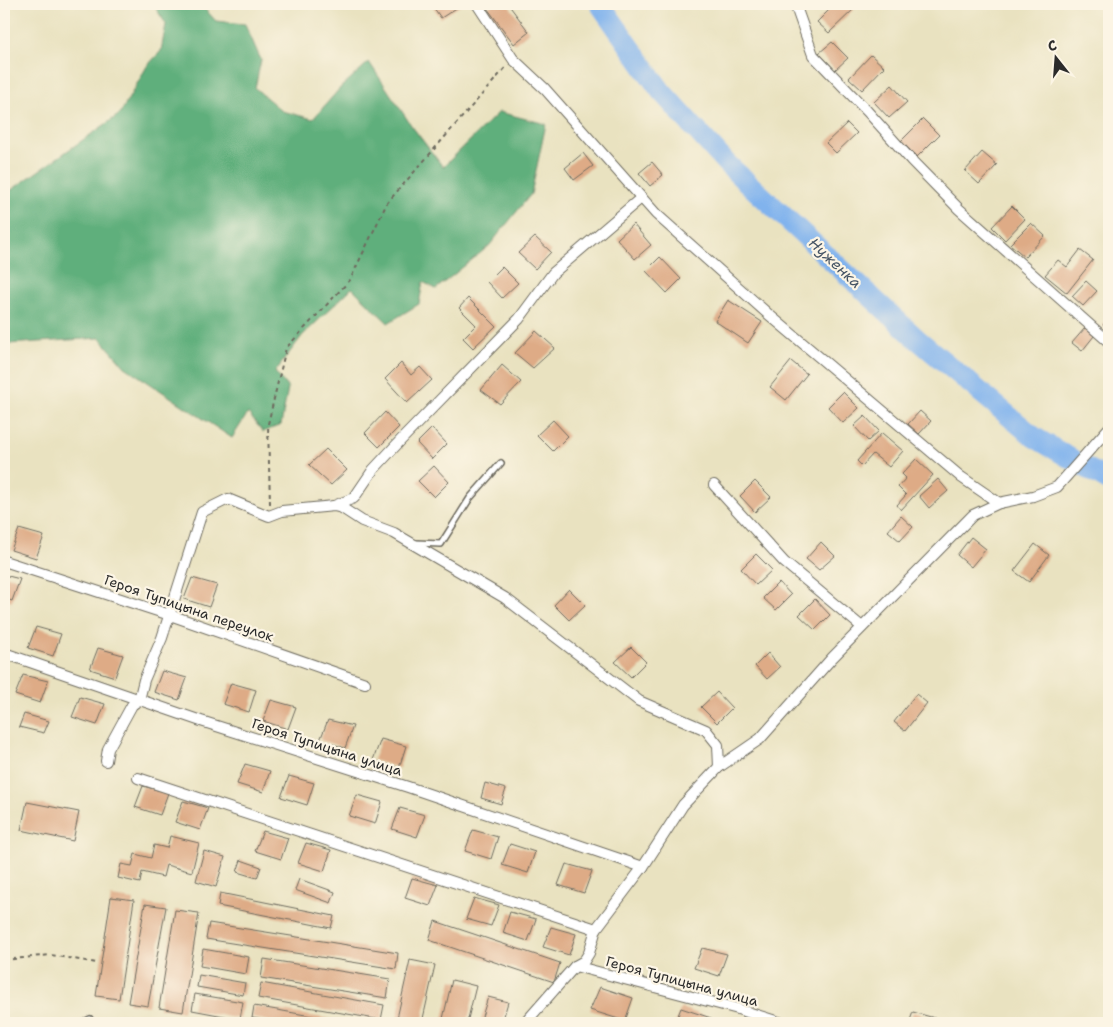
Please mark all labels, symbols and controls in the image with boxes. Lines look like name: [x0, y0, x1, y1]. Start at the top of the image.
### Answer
north arrow: [1030, 32, 1080, 82]
text: С: [1045, 36, 1059, 55]
water label: Нуженка: [804, 233, 866, 293]
street label: Героя Тупицына переулок: [102, 571, 277, 646]
street label: Героя Тупицына улица: [249, 714, 405, 780]
street label: Героя Тупицына улица: [604, 952, 761, 1010]

